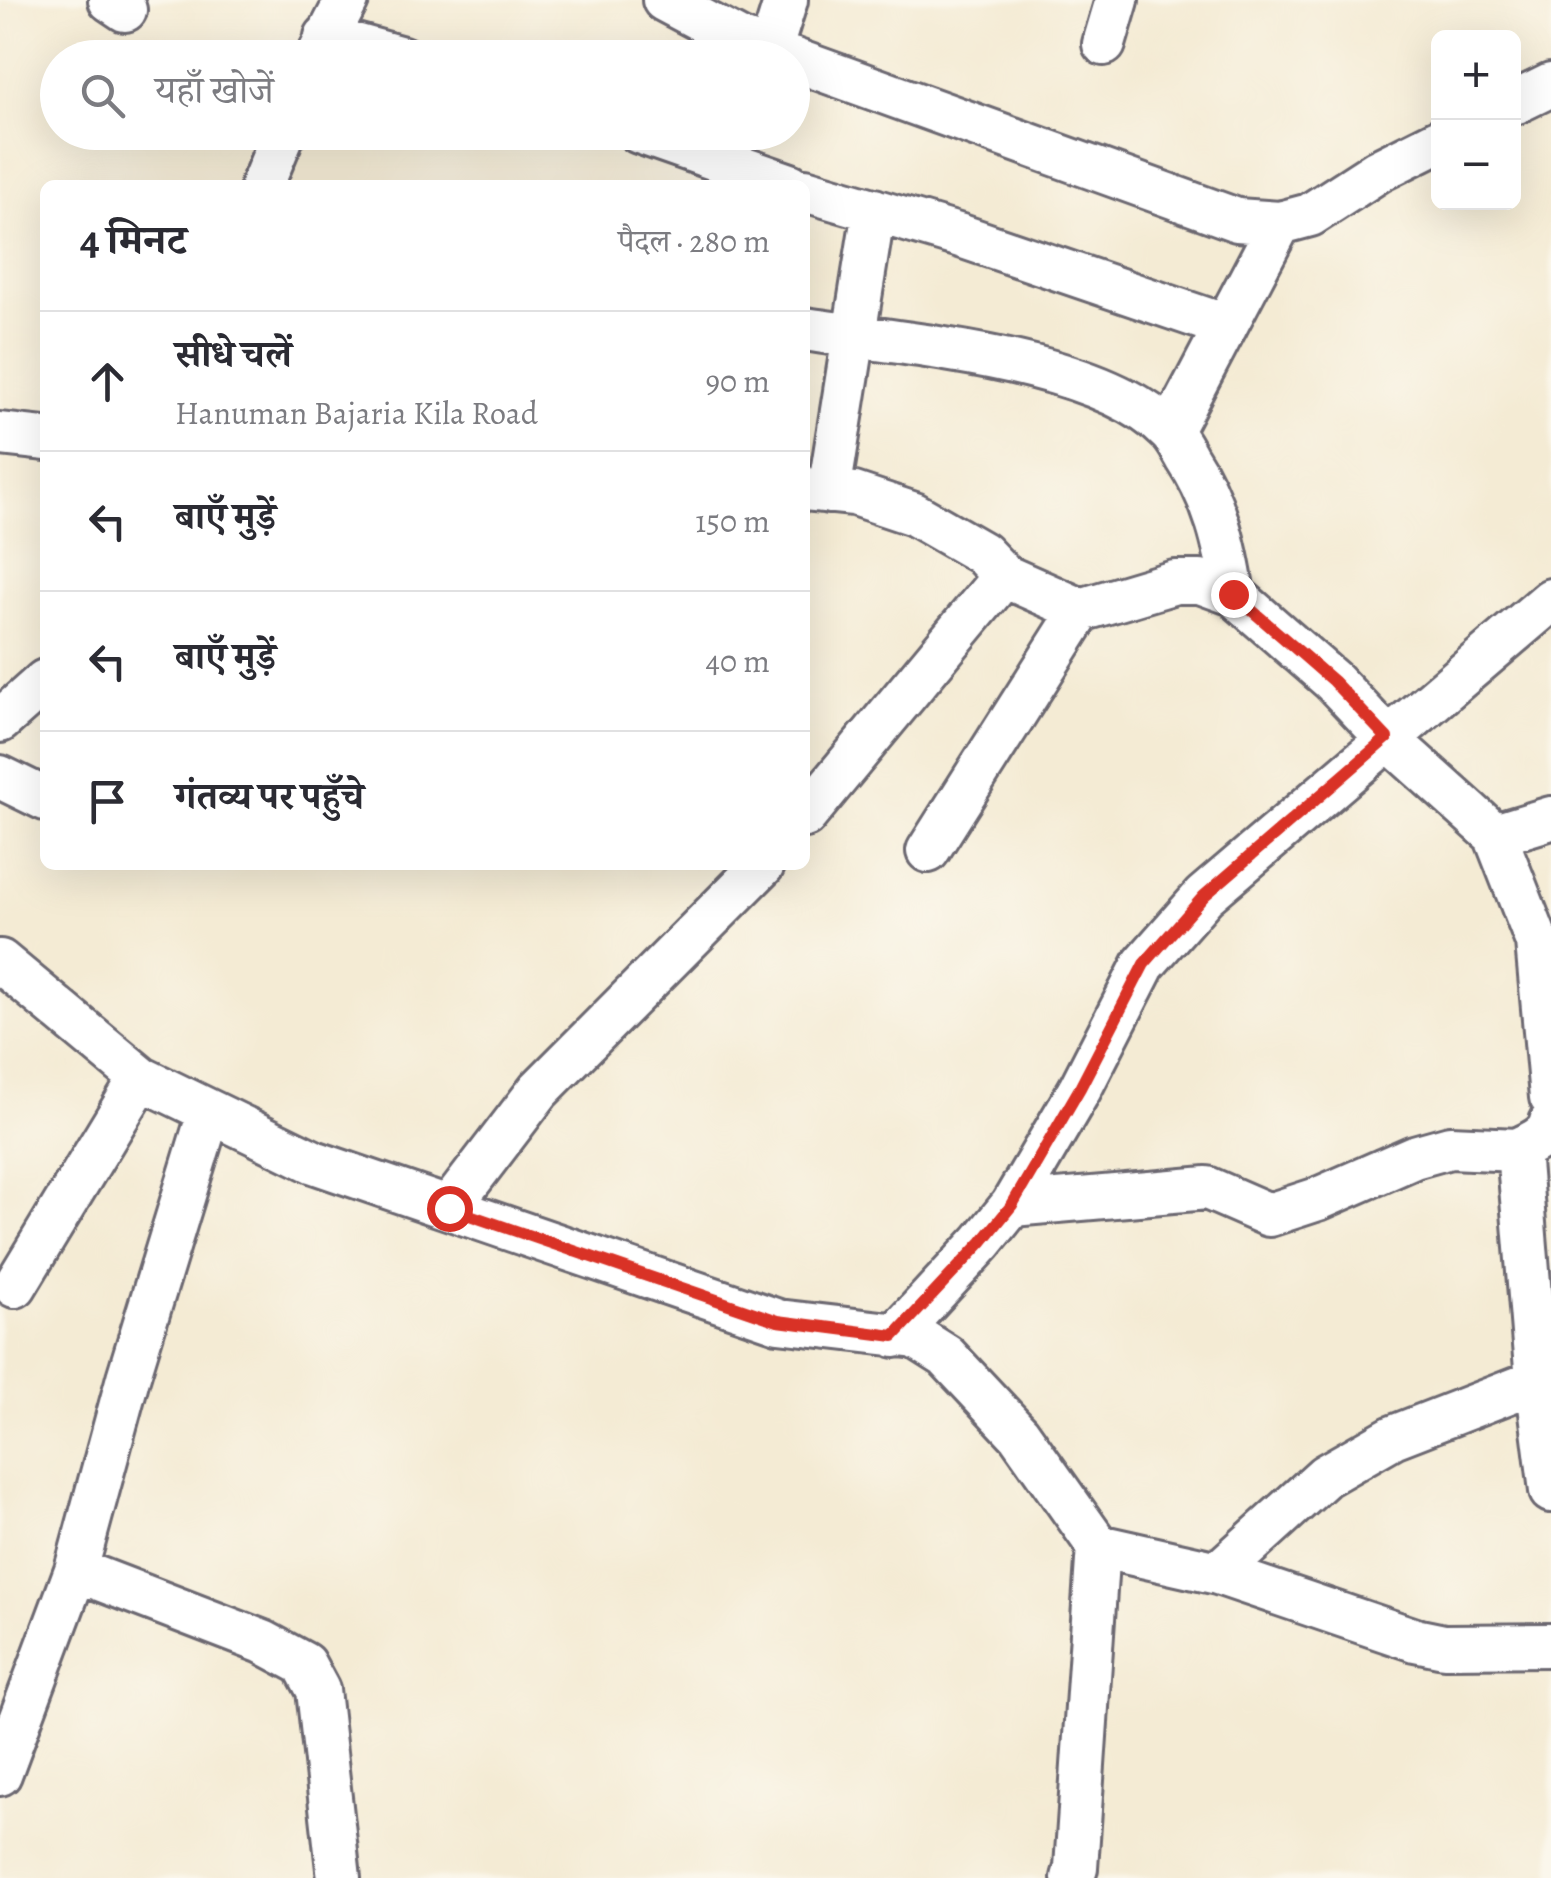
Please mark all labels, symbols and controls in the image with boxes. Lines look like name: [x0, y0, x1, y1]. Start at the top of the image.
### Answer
map controls: [1431, 30, 1521, 210]
button: +: [1431, 30, 1521, 120]
search box: [40, 40, 810, 150]
text: यहाँ खोजें: [155, 64, 274, 116]
icon: search: [75, 68, 130, 123]
button: −: [1431, 120, 1521, 210]
text: 4 मिनट: [80, 211, 187, 268]
text: पैदल · 280 m: [618, 219, 770, 263]
text: सीधे चलें: [175, 328, 292, 380]
icon: ahead: [80, 354, 135, 409]
text: 90 m: [705, 359, 770, 403]
text: Hanuman Bajaria Kila Road: [175, 391, 538, 435]
text: बाएँ मुड़ें: [175, 490, 276, 542]
icon: left: [80, 494, 135, 549]
text: 150 m: [695, 499, 770, 543]
route end: [1211, 572, 1257, 618]
text: बाएँ मुड़ें: [175, 630, 276, 682]
icon: left: [80, 634, 135, 689]
text: 40 m: [705, 639, 770, 683]
text: गंतव्य पर पहुँचे: [175, 770, 364, 822]
icon: arrive: [80, 774, 135, 829]
route start: [427, 1186, 473, 1232]

